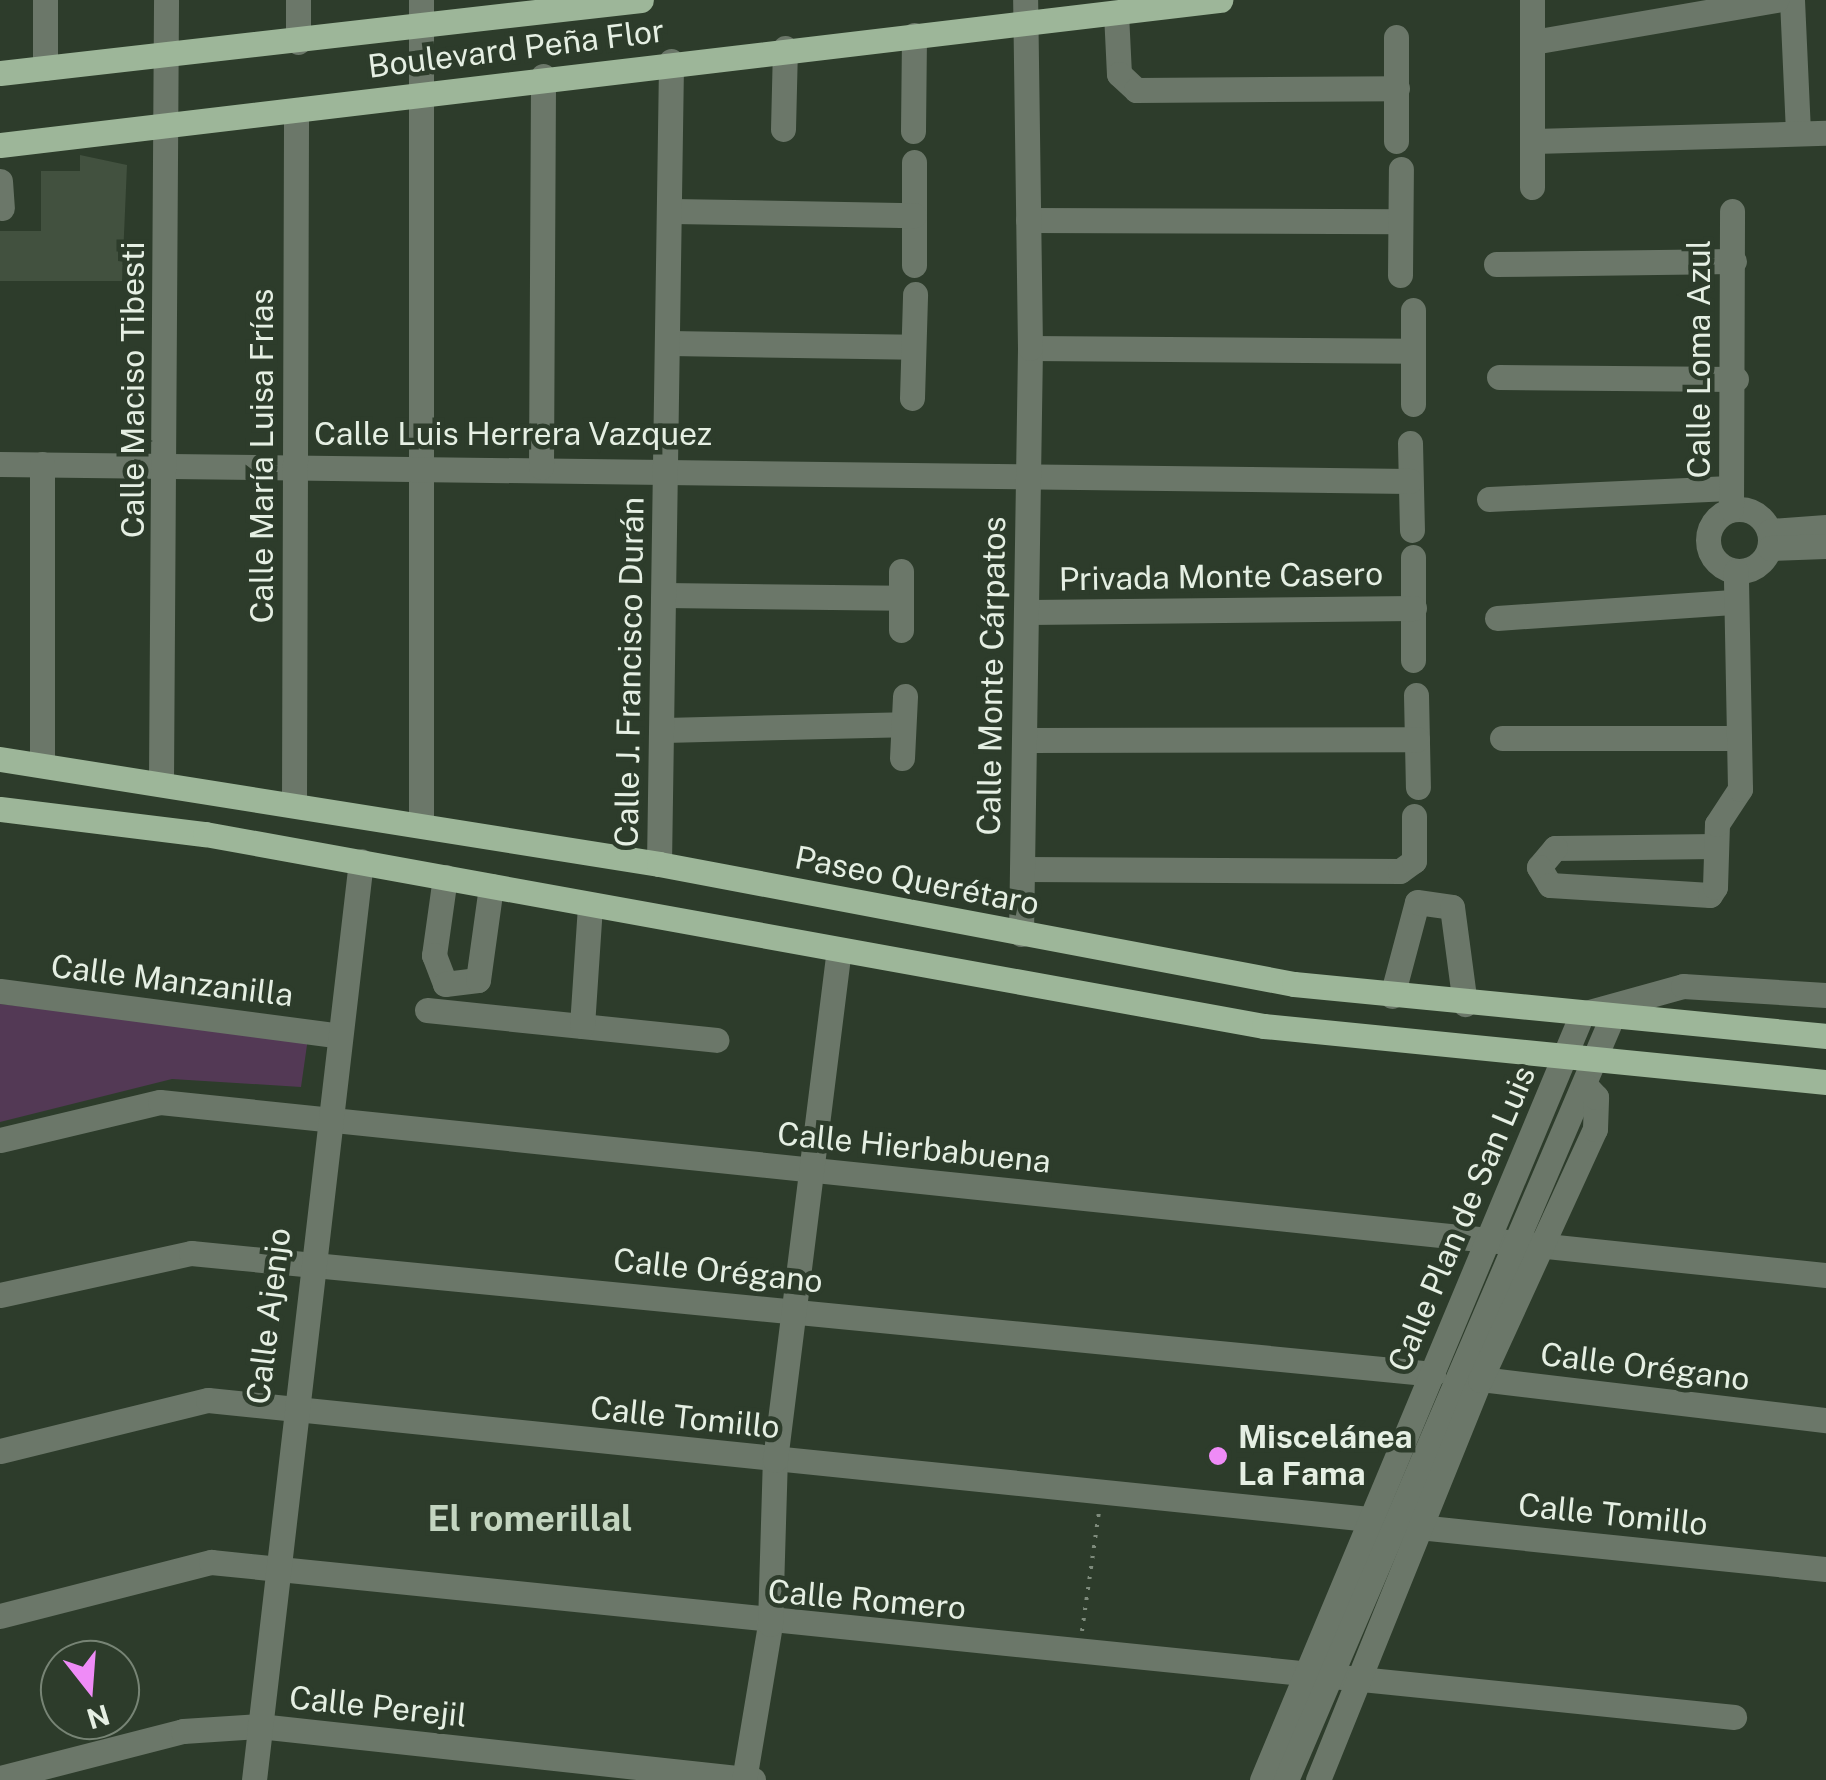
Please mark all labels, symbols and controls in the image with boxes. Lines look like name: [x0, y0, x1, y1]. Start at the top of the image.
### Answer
street label: Boulevard Peña Flor: [366, 12, 666, 86]
street label: Calle Loma Azul: [1680, 239, 1718, 479]
street label: Calle Maciso Tibesti: [114, 241, 152, 539]
street label: Calle María Luisa Frías: [243, 288, 281, 624]
street label: Calle Luis Herrera Vazquez: [313, 415, 713, 453]
street label: Calle J. Francisco Durán: [608, 496, 652, 848]
street label: Calle Monte Cárpatos: [970, 516, 1014, 836]
street label: Privada Monte Casero: [1058, 555, 1384, 599]
street label: Paseo Querétaro: [791, 838, 1043, 924]
street label: Calle Manzanilla: [49, 947, 295, 1015]
street label: Calle Plan de San Luis: [1380, 1060, 1544, 1378]
street label: Calle Hierbabuena: [775, 1115, 1053, 1181]
street label: Calle Ajenjo: [239, 1225, 299, 1407]
street label: Calle Orégano: [611, 1241, 825, 1301]
street label: Calle Orégano: [1538, 1335, 1752, 1399]
street label: Calle Tomillo: [588, 1389, 782, 1447]
place label: Miscelánea La Fama: [1238, 1419, 1413, 1494]
marker: Miscelánea La Fama: [1207, 1445, 1229, 1467]
street label: Calle Tomillo: [1516, 1486, 1710, 1544]
district label: El romerillal: [428, 1498, 632, 1540]
street label: Calle Romero: [766, 1572, 968, 1628]
north arrow: [40, 1640, 140, 1740]
street label: Calle Perejil: [287, 1679, 469, 1735]
text: N: [83, 1698, 114, 1736]

